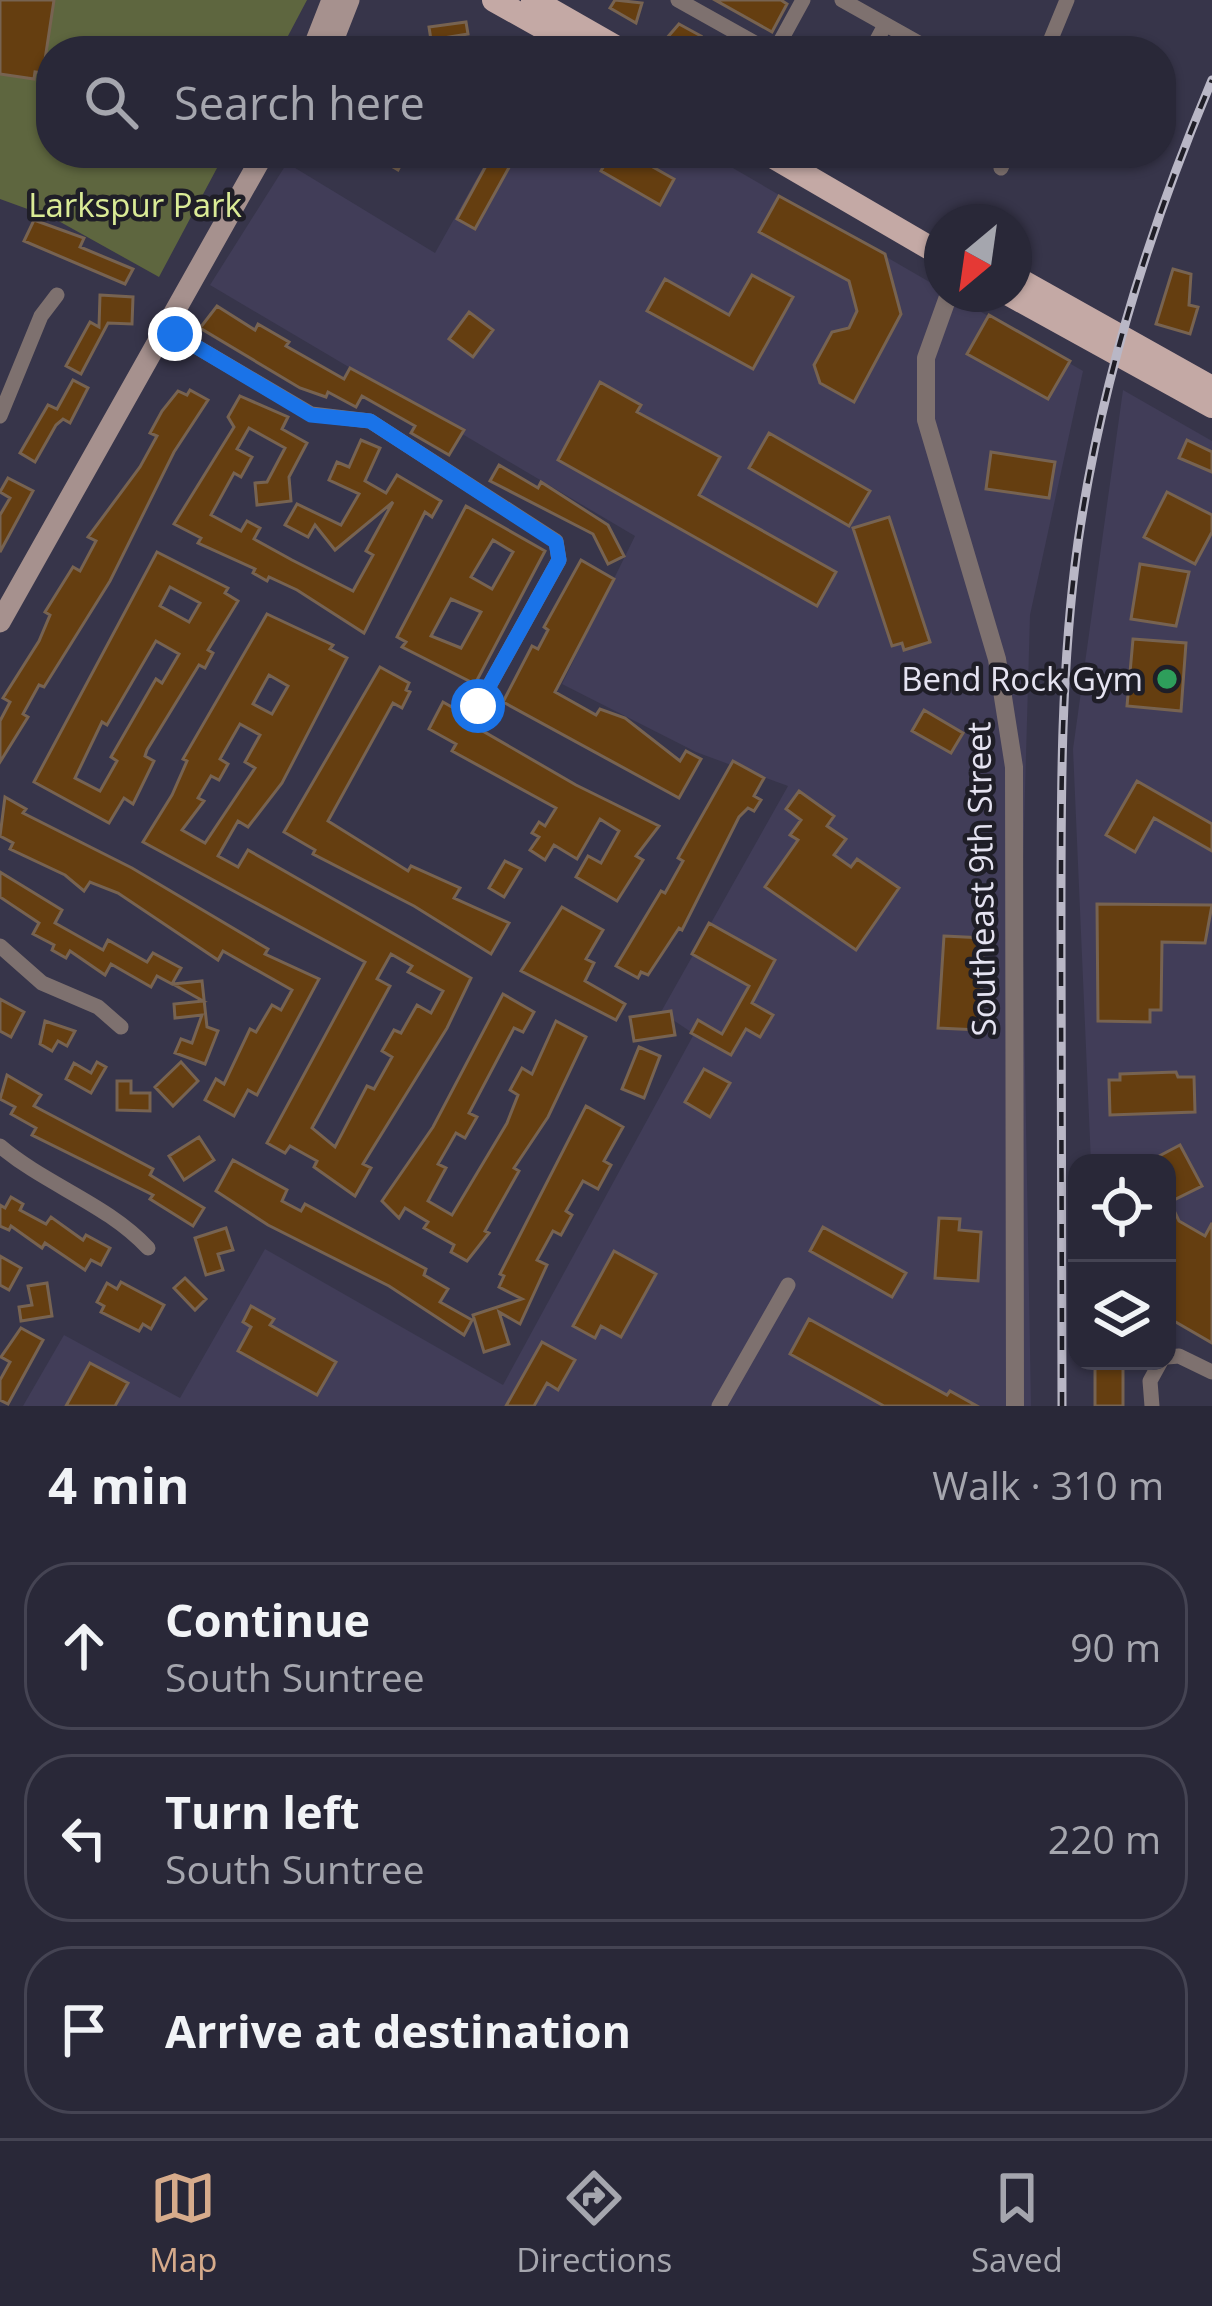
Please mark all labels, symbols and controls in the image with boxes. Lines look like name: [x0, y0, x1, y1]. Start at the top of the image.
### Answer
search box: [36, 36, 1176, 168]
icon: search: [78, 69, 144, 135]
text: Search here: [174, 72, 425, 133]
park label: Larkspur Park: [28, 182, 242, 227]
north arrow: [924, 204, 1032, 312]
route end: [148, 307, 202, 361]
place label: Bend Rock Gym: [901, 656, 1143, 701]
marker: Bend Rock Gym: [1154, 666, 1180, 692]
route start: [451, 679, 505, 733]
street label: Southeast 9th Street: [955, 721, 1006, 1037]
map controls: [1068, 1154, 1176, 1370]
button: locate: [1068, 1154, 1176, 1262]
button: layers: [1068, 1262, 1176, 1370]
text: 4 min: [48, 1449, 190, 1519]
text: Walk · 310 m: [932, 1458, 1164, 1511]
text: Continue: [165, 1589, 370, 1650]
icon: ahead: [51, 1613, 117, 1679]
text: 90 m: [1070, 1620, 1161, 1673]
text: South Suntree: [165, 1650, 425, 1703]
text: Turn left: [165, 1781, 360, 1842]
icon: left: [51, 1805, 117, 1871]
text: 220 m: [1048, 1812, 1161, 1865]
text: South Suntree: [165, 1842, 425, 1895]
icon: arrive: [51, 1997, 117, 2063]
text: Arrive at destination: [165, 2000, 631, 2061]
tab: Map: [149, 2165, 218, 2282]
tab: Directions: [516, 2165, 672, 2282]
tab: Saved: [971, 2165, 1063, 2282]

